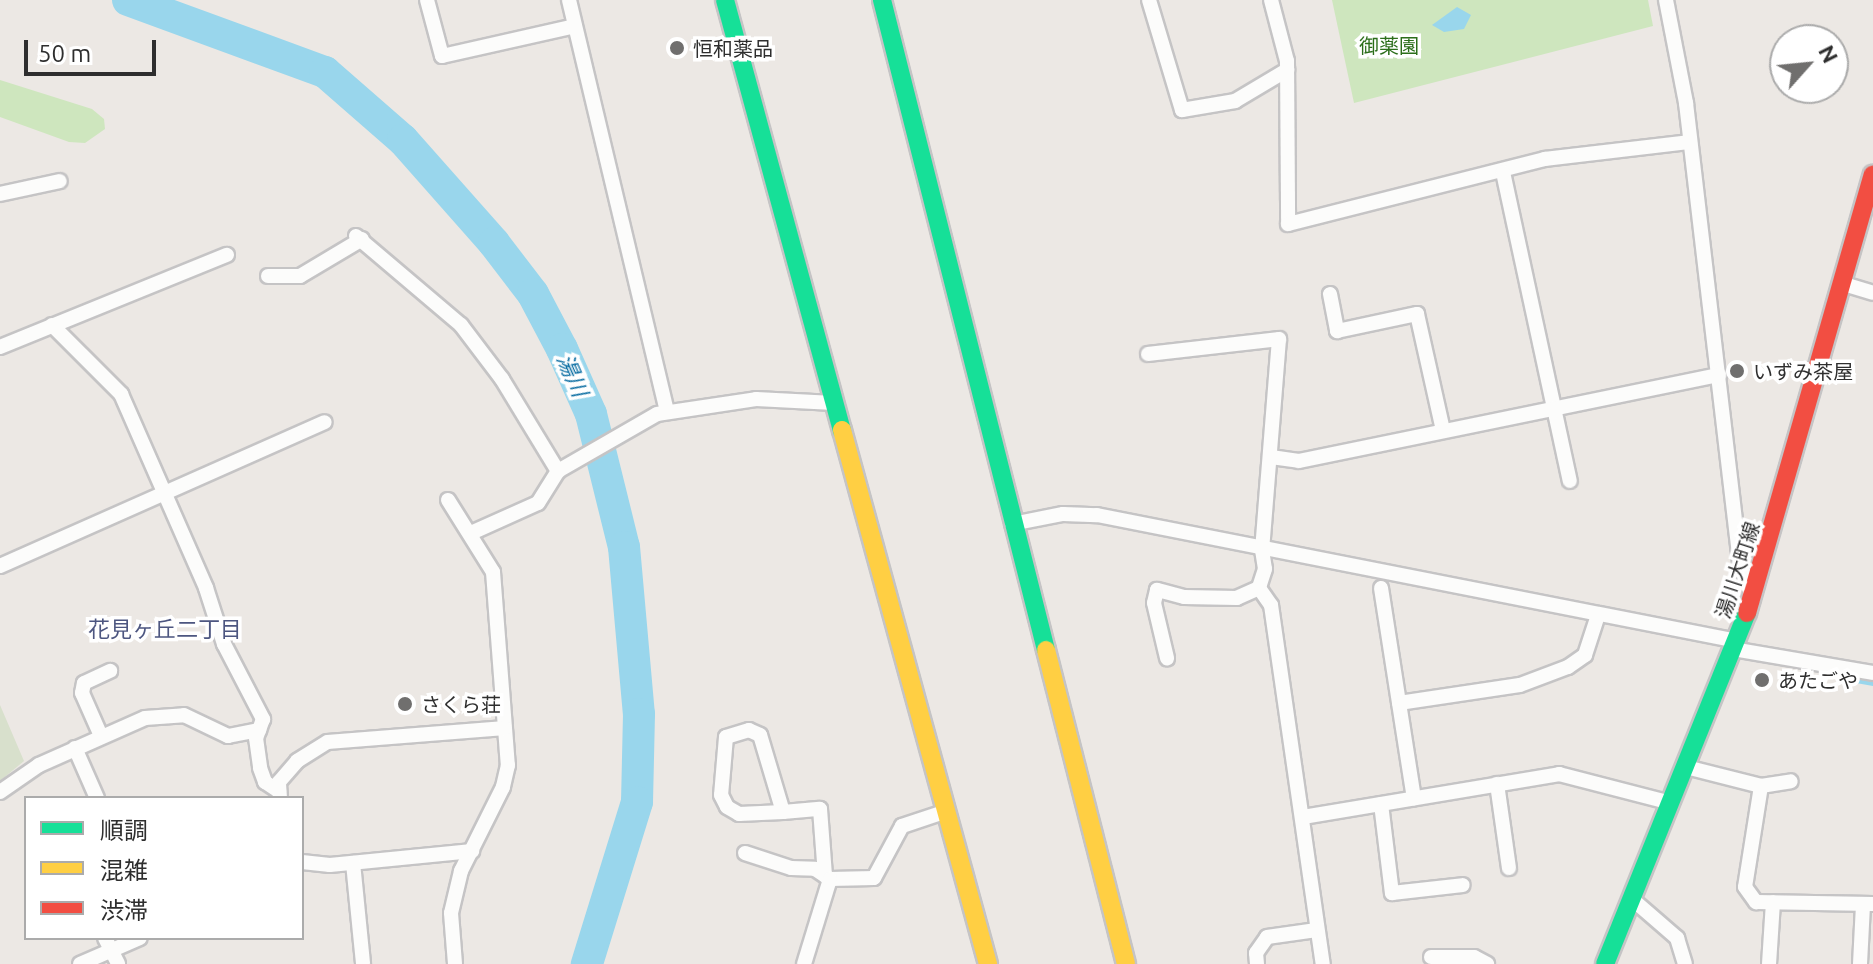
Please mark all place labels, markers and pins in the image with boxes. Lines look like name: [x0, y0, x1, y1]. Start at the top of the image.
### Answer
place label: 恒和薬品: [693, 36, 773, 60]
marker: 恒和薬品: [668, 39, 686, 57]
place label: いずみ茶屋: [1753, 359, 1853, 383]
marker: いずみ茶屋: [1728, 362, 1746, 380]
place label: あたごや: [1778, 668, 1858, 692]
marker: あたごや: [1753, 671, 1771, 689]
place label: さくら荘: [421, 692, 501, 716]
marker: さくら荘: [396, 695, 414, 713]

